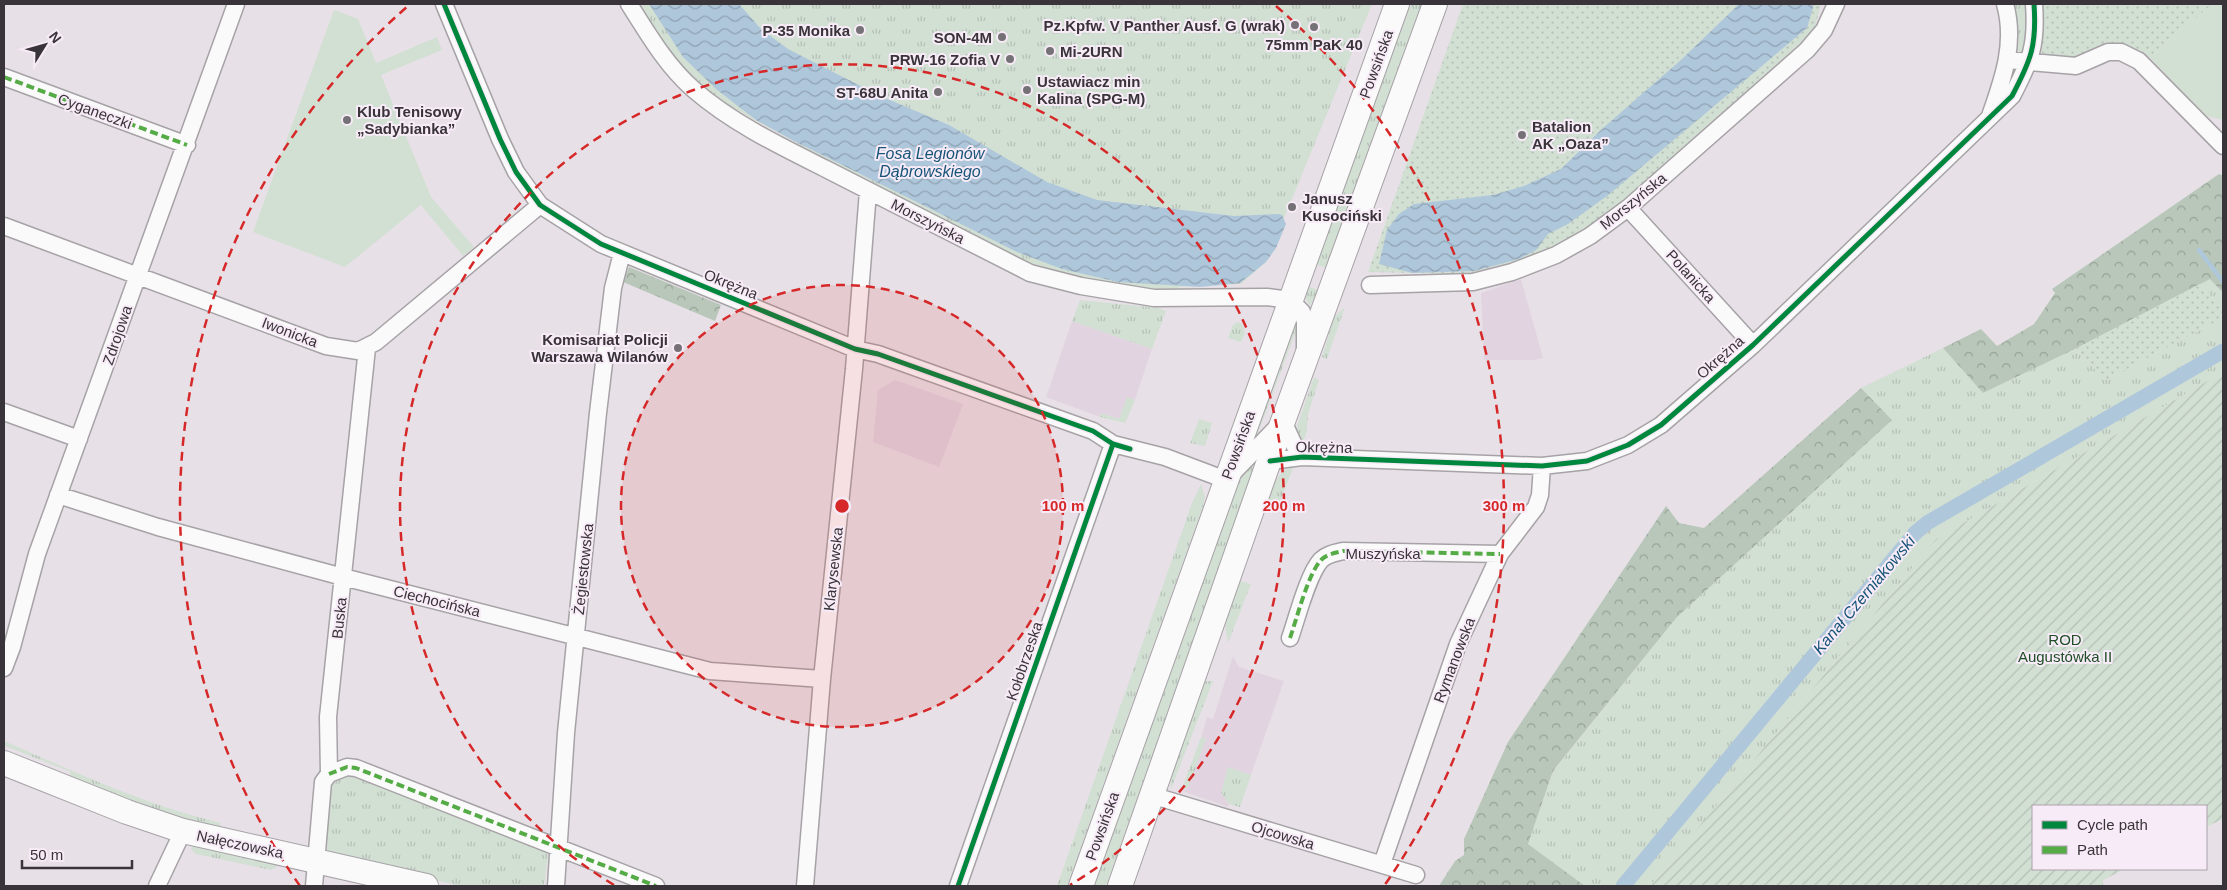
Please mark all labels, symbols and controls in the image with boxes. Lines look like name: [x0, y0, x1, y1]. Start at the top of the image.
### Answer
place label: Pz.Kpfw. V Panther Ausf. G (wrak): [1044, 17, 1285, 34]
marker: Pz.Kpfw. V Panther Ausf. G (wrak): [1289, 19, 1301, 31]
north arrow: [20, 20, 70, 70]
marker: 75mm PaK 40: [1308, 21, 1320, 33]
place label: P-35 Monika: [762, 22, 851, 39]
marker: P-35 Monika: [854, 24, 866, 36]
street label: Powsińska: [1356, 27, 1396, 101]
text: N: [46, 28, 65, 46]
place label: SON-4M: [934, 29, 992, 46]
marker: SON-4M: [996, 31, 1008, 43]
place label: 75mm PaK 40: [1265, 36, 1363, 53]
place label: Mi-2URN: [1060, 43, 1123, 60]
marker: Mi-2URN: [1044, 45, 1056, 57]
place label: PRW-16 Zofia V: [890, 51, 1000, 68]
marker: PRW-16 Zofia V: [1004, 53, 1016, 65]
place label: Ustawiacz min Kalina (SPG-M): [1037, 73, 1145, 107]
place label: ST-68U Anita: [836, 84, 929, 101]
marker: Ustawiacz min Kalina (SPG-M): [1021, 84, 1033, 96]
marker: ST-68U Anita: [932, 86, 944, 98]
street label: Cyganeczki: [56, 90, 134, 132]
place label: Klub Tenisowy „Sadybianka”: [357, 103, 462, 137]
marker: Klub Tenisowy „Sadybianka”: [341, 114, 353, 126]
place label: Batalion AK „Oaza”: [1532, 118, 1609, 152]
marker: Batalion AK „Oaza”: [1516, 129, 1528, 141]
water label: Fosa Legionów Dąbrowskiego: [876, 145, 986, 180]
street label: Morszyńska: [1597, 169, 1670, 233]
place label: Janusz Kusociński: [1302, 190, 1382, 224]
street label: Morszyńska: [888, 195, 968, 247]
marker: Janusz Kusociński: [1286, 201, 1298, 213]
street label: Polanicka: [1663, 246, 1720, 306]
street label: Okrężna: [702, 265, 761, 303]
street label: Zdrojowa: [99, 302, 135, 367]
street label: Iwonicka: [260, 314, 321, 351]
place label: Komisariat Policji Warszawa Wilanów: [531, 331, 668, 365]
street label: Okrężna: [1693, 332, 1747, 382]
marker: Komisariat Policji Warszawa Wilanów: [672, 342, 684, 354]
street label: Powsińska: [1218, 408, 1258, 482]
street label: Okrężna: [1296, 438, 1353, 456]
centre of rings: [833, 497, 851, 515]
text: 100 m: [1042, 497, 1084, 514]
text: 200 m: [1263, 497, 1305, 514]
text: 300 m: [1483, 497, 1525, 514]
street label: Żegiestowska: [570, 522, 596, 615]
street label: Klarysewska: [820, 526, 846, 612]
water label: Kanał Czerniakowski: [1810, 532, 1919, 657]
street label: Muszyńska: [1345, 545, 1421, 562]
street label: Ciechocińska: [392, 582, 483, 620]
street label: Buska: [328, 596, 350, 640]
street label: Rymanowska: [1430, 614, 1478, 705]
street label: Kołobrzeska: [1003, 619, 1046, 703]
park label: ROD Augustówka II: [2018, 631, 2112, 665]
street label: Powsińska: [1082, 789, 1122, 863]
legend: [2032, 805, 2207, 870]
text: Cycle path: [2077, 816, 2148, 833]
street label: Ojcowska: [1249, 817, 1317, 853]
street label: Nałęczowska: [195, 826, 286, 862]
scale bar: [22, 838, 132, 870]
text: Path: [2077, 841, 2108, 858]
text: 50 m: [30, 846, 63, 863]

